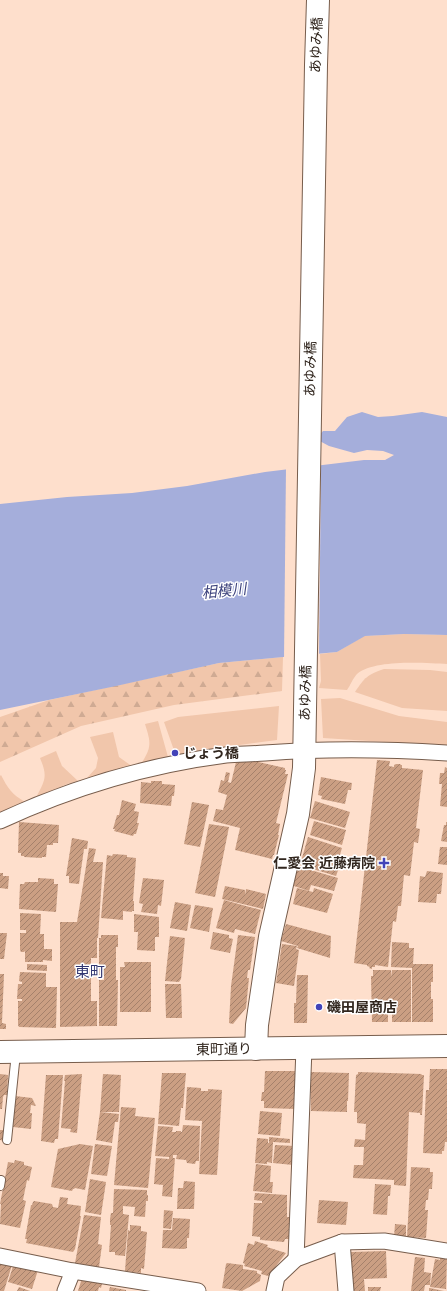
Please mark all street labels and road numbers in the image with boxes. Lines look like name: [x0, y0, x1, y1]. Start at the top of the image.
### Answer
street label: あゆみ橋: [305, 17, 326, 73]
street label: あゆみ橋: [300, 341, 319, 397]
street label: あゆみ橋: [295, 665, 314, 721]
street label: 東町通り: [196, 1039, 252, 1058]

